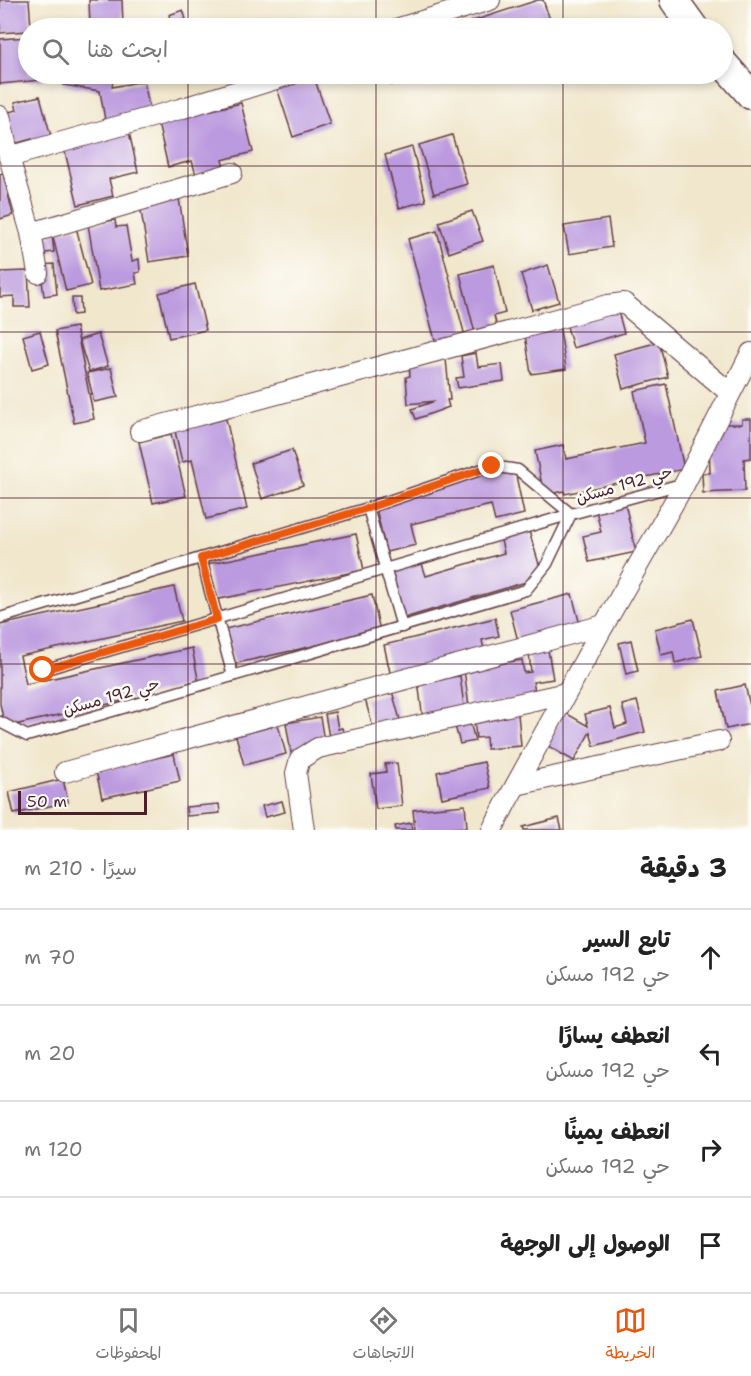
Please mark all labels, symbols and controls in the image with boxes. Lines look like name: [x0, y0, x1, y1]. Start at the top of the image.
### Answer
search box: [18, 18, 733, 84]
icon: search: [39, 35, 72, 68]
text: ابحث هنا: [87, 35, 168, 64]
route end: [478, 452, 504, 478]
street label: حي 192 مسكن: [573, 461, 676, 512]
route start: [29, 656, 55, 682]
street label: حي 192 مسكن: [60, 673, 163, 724]
scale bar: [18, 788, 147, 816]
text: 50 m: [27, 791, 67, 812]
text: 3 دقيقة: [640, 850, 727, 885]
text: سيرًا · 210 m: [24, 855, 137, 881]
text: تابع السير: [584, 925, 670, 954]
icon: ahead: [694, 941, 727, 974]
text: 70 m: [24, 944, 76, 970]
text: حي 192 مسكن: [546, 961, 670, 987]
text: انعطف يسارًا: [558, 1021, 670, 1050]
icon: left: [694, 1037, 727, 1070]
text: 20 m: [24, 1040, 75, 1066]
text: حي 192 مسكن: [546, 1057, 670, 1083]
text: انعطف يمينًا: [564, 1117, 670, 1146]
icon: right: [694, 1133, 727, 1166]
text: 120 m: [24, 1136, 83, 1162]
text: حي 192 مسكن: [546, 1153, 670, 1179]
text: الوصول إلى الوجهة: [500, 1229, 670, 1258]
icon: arrive: [694, 1229, 727, 1262]
tab: المحفوظات: [96, 1304, 161, 1367]
tab: الاتجاهات: [353, 1304, 414, 1367]
tab: الخريطة: [606, 1304, 655, 1367]

